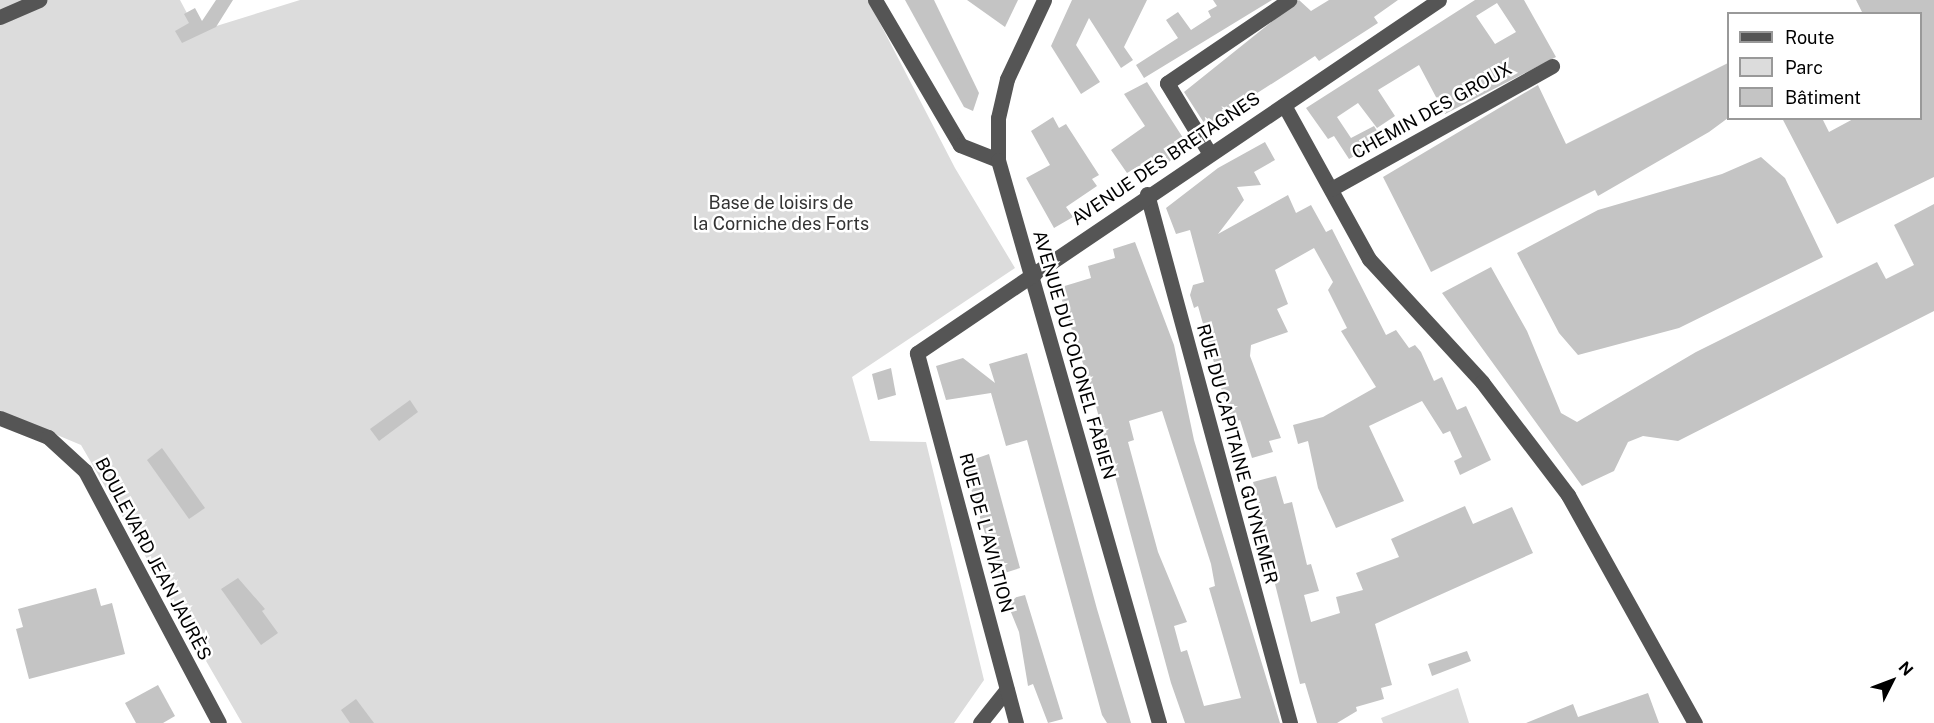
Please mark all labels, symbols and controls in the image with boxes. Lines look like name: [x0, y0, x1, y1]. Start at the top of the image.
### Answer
legend: [1727, 12, 1922, 120]
text: Route: [1785, 27, 1834, 48]
text: Parc: [1785, 57, 1823, 78]
street label: CHEMIN DES GROUX: [1348, 58, 1516, 164]
text: Bâtiment: [1785, 87, 1861, 108]
street label: AVENUE DES BRETAGNES: [1068, 88, 1264, 230]
park label: Base de loisirs de la Corniche des Forts: [693, 193, 869, 236]
street label: AVENUE DU COLONEL FABIEN: [1028, 228, 1120, 482]
street label: RUE DU CAPITAINE GUYNEMER: [1192, 322, 1282, 586]
street label: RUE DE L'AVIATION: [954, 451, 1018, 615]
street label: BOULEVARD JEAN JAURÈS: [90, 454, 216, 664]
north arrow: [1862, 651, 1922, 711]
text: N: [1894, 658, 1917, 680]

